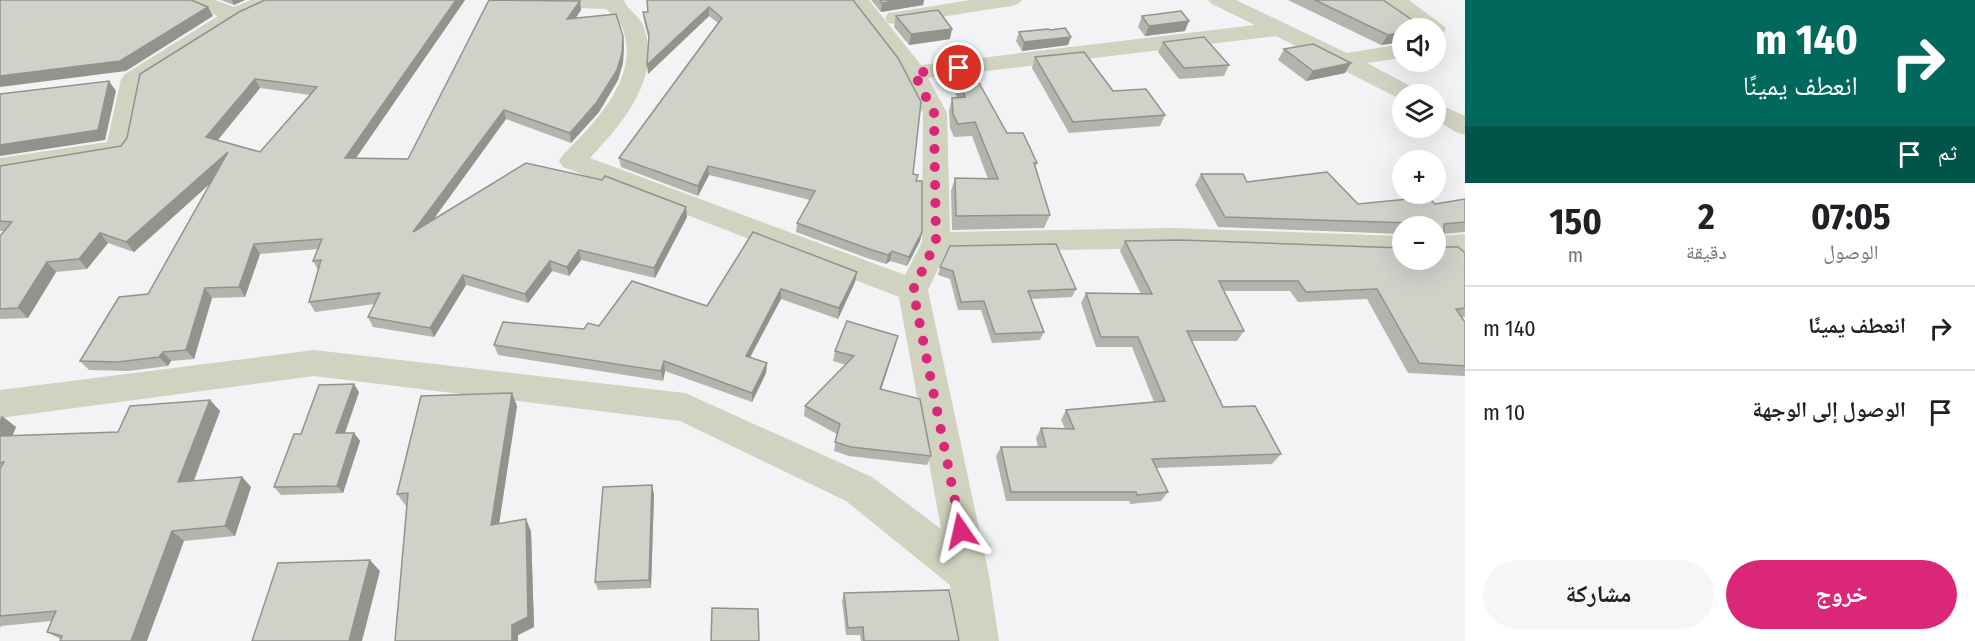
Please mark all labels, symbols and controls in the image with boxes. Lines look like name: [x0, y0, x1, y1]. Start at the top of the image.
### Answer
text: 140 m: [1755, 15, 1858, 65]
map controls: [1392, 18, 1446, 270]
button: sound: [1392, 18, 1446, 72]
icon: right: [1879, 24, 1957, 102]
pin: [933, 42, 984, 93]
icon: arrive: [942, 51, 975, 84]
text: انعطف يمينًا: [1743, 70, 1858, 102]
button: layers: [1392, 84, 1446, 138]
icon: arrive: [1893, 138, 1926, 171]
text: ثم: [1938, 139, 1957, 166]
button: +: [1392, 150, 1446, 204]
text: 2: [1698, 195, 1715, 239]
text: 07:05: [1811, 195, 1891, 239]
text: 150: [1549, 200, 1602, 244]
button: −: [1392, 216, 1446, 270]
text: دقيقة: [1686, 240, 1727, 264]
text: الوصول: [1823, 240, 1879, 264]
text: m: [1568, 243, 1583, 267]
text: انعطف يمينًا: [1808, 312, 1906, 339]
icon: right: [1924, 312, 1957, 345]
text: 140 m: [1483, 315, 1536, 342]
text: الوصول إلى الوجهة: [1752, 396, 1906, 423]
icon: arrive: [1924, 396, 1957, 429]
text: 10 m: [1483, 399, 1525, 426]
position arrow: [929, 499, 993, 563]
button: مشاركة: [1483, 560, 1714, 629]
button: خروج: [1726, 560, 1957, 629]

